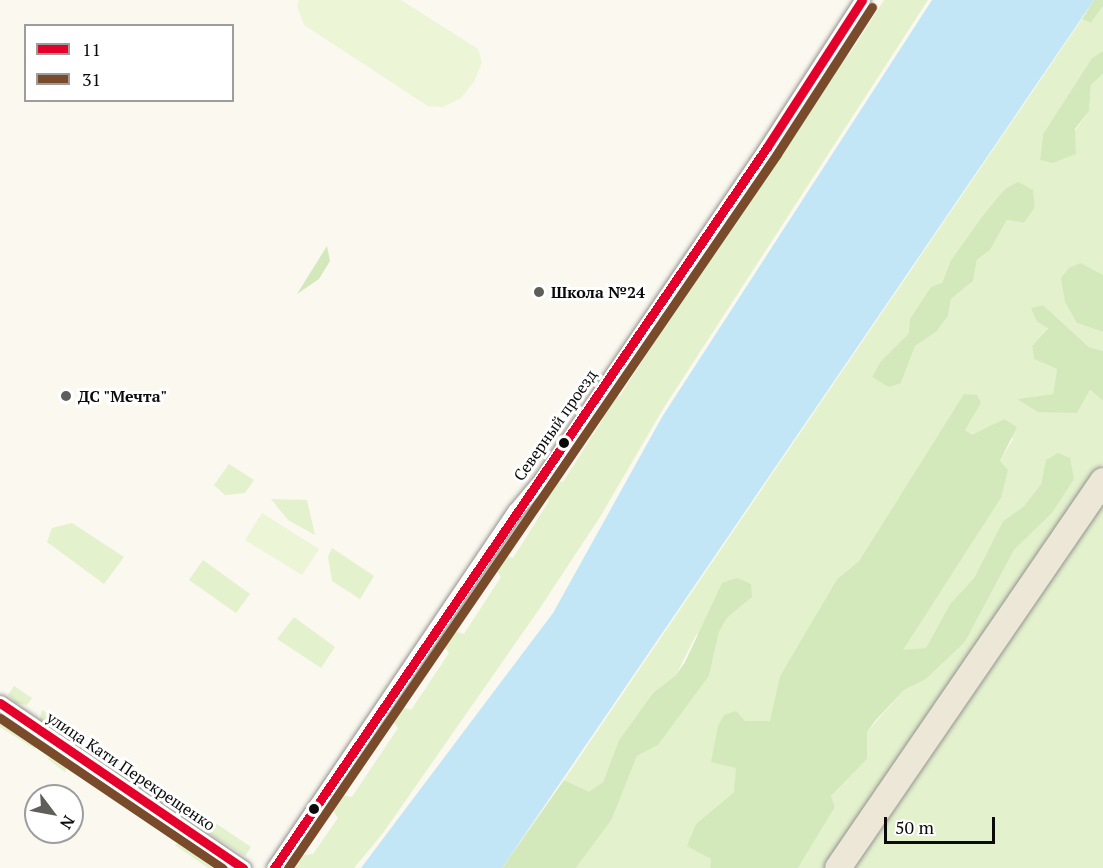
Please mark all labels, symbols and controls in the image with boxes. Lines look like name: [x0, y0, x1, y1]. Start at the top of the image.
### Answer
legend: [24, 24, 234, 102]
text: 11: [82, 37, 101, 61]
text: 31: [82, 67, 101, 91]
place label: Школа №24: [551, 282, 645, 302]
marker: Школа №24: [532, 285, 546, 299]
street label: Северный проезд: [509, 366, 601, 484]
place label: ДС "Мечта": [78, 386, 168, 406]
marker: ДС "Мечта": [59, 389, 73, 403]
unlabelled marker: [558, 437, 570, 449]
street label: улица Кати Перекрещенко: [43, 707, 219, 835]
north arrow: [24, 784, 84, 844]
unlabelled marker: [308, 803, 320, 815]
scale bar: [887, 805, 998, 843]
text: N: [55, 811, 80, 833]
text: 50 m: [895, 815, 934, 839]

